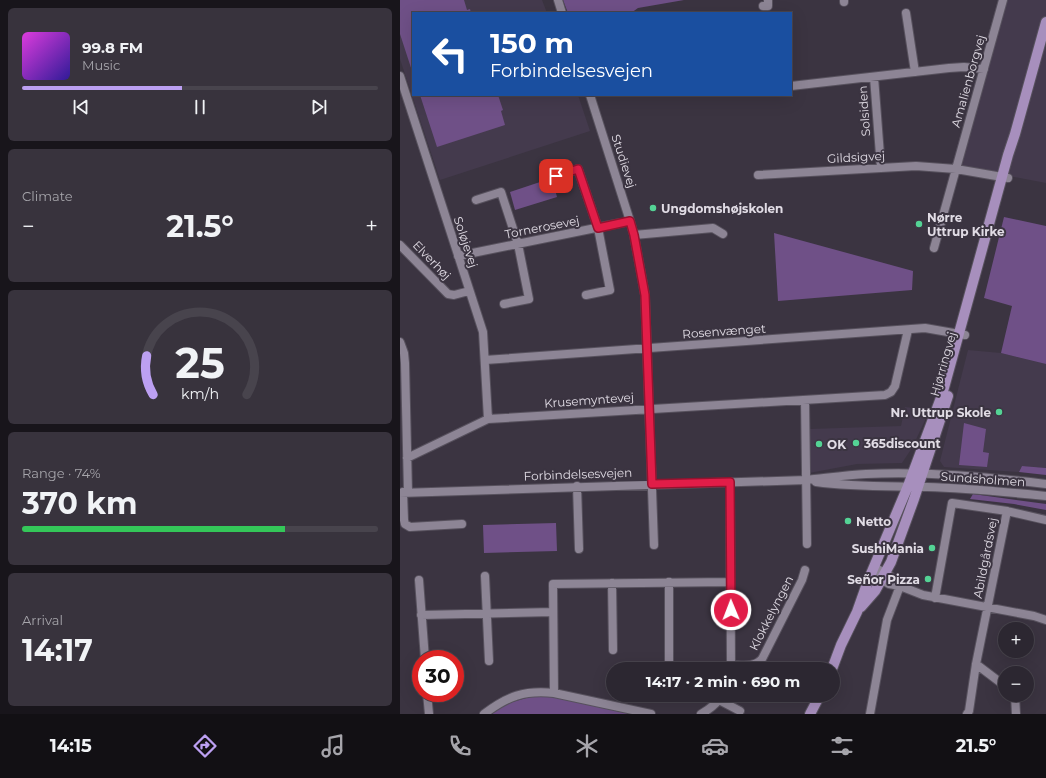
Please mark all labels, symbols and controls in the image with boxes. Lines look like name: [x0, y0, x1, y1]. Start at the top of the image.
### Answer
text: 150 m: [490, 26, 574, 60]
icon: left: [424, 28, 476, 80]
street label: Amalienborgvej: [948, 33, 988, 129]
text: 99.8 FM: [82, 38, 143, 57]
text: Music: [82, 57, 120, 73]
text: Forbindelsesvejen: [490, 60, 653, 82]
street label: Solsiden: [855, 85, 873, 137]
icon: previous: [70, 96, 92, 118]
icon: pause: [189, 96, 211, 118]
icon: next: [308, 96, 330, 118]
street label: Studievej: [608, 132, 640, 190]
street label: Gildsigvej: [827, 148, 885, 166]
pin: [539, 159, 573, 193]
icon: arrive: [545, 165, 567, 187]
text: Climate: [22, 188, 73, 204]
place label: Ungdomshøjskolen: [661, 201, 783, 216]
marker: Ungdomshøjskolen: [648, 203, 658, 213]
text: 21.5°: [166, 208, 234, 245]
place label: Nørre Uttrup Kirke: [927, 210, 1005, 239]
street label: Tornerosevej: [503, 212, 581, 242]
text: −: [22, 213, 35, 240]
text: +: [365, 213, 378, 240]
street label: Soløjevej: [451, 215, 481, 269]
marker: Nørre Uttrup Kirke: [914, 219, 924, 229]
street label: Elverhøj: [410, 237, 454, 283]
street label: Rosenvænget: [682, 321, 766, 341]
street label: Hjørringvej: [927, 330, 959, 398]
text: 25: [175, 338, 225, 388]
text: km/h: [181, 385, 219, 403]
street label: Krusemyntevej: [544, 389, 634, 411]
place label: Nr. Uttrup Skole: [891, 405, 991, 420]
marker: Nr. Uttrup Skole: [994, 407, 1004, 417]
place label: 365discount: [863, 436, 942, 451]
place label: OK: [827, 437, 847, 452]
marker: 365discount: [851, 438, 861, 448]
marker: OK: [814, 439, 824, 449]
text: Range · 74%: [22, 465, 100, 481]
street label: Forbindelsesvejen: [523, 465, 633, 483]
street label: Sundsholmen: [940, 469, 1026, 489]
text: 370 km: [22, 485, 137, 522]
place label: Netto: [856, 514, 891, 529]
marker: Netto: [843, 516, 853, 526]
street label: Abildgårdsvej: [970, 516, 1000, 600]
place label: SushiMania: [852, 541, 924, 556]
marker: SushiMania: [927, 543, 937, 553]
place label: Señor Pizza: [847, 572, 920, 587]
street label: Klokkelyngen: [746, 573, 796, 653]
marker: Señor Pizza: [923, 574, 933, 584]
position arrow: [710, 589, 752, 631]
text: Arrival: [22, 612, 63, 628]
map controls: [998, 622, 1034, 702]
button: +: [998, 622, 1034, 658]
text: 14:17: [22, 632, 93, 669]
speed limit sign: 30: [412, 650, 464, 702]
button: −: [998, 666, 1034, 702]
text: 14:17 · 2 min · 690 m: [646, 672, 800, 691]
icon: directions: [191, 732, 219, 760]
icon: music: [319, 732, 347, 760]
icon: phone: [446, 732, 474, 760]
icon: climate: [573, 732, 601, 760]
icon: car: [701, 732, 729, 760]
icon: filters: [828, 732, 856, 760]
text: 14:15: [50, 735, 92, 757]
text: 21.5°: [956, 735, 996, 757]

